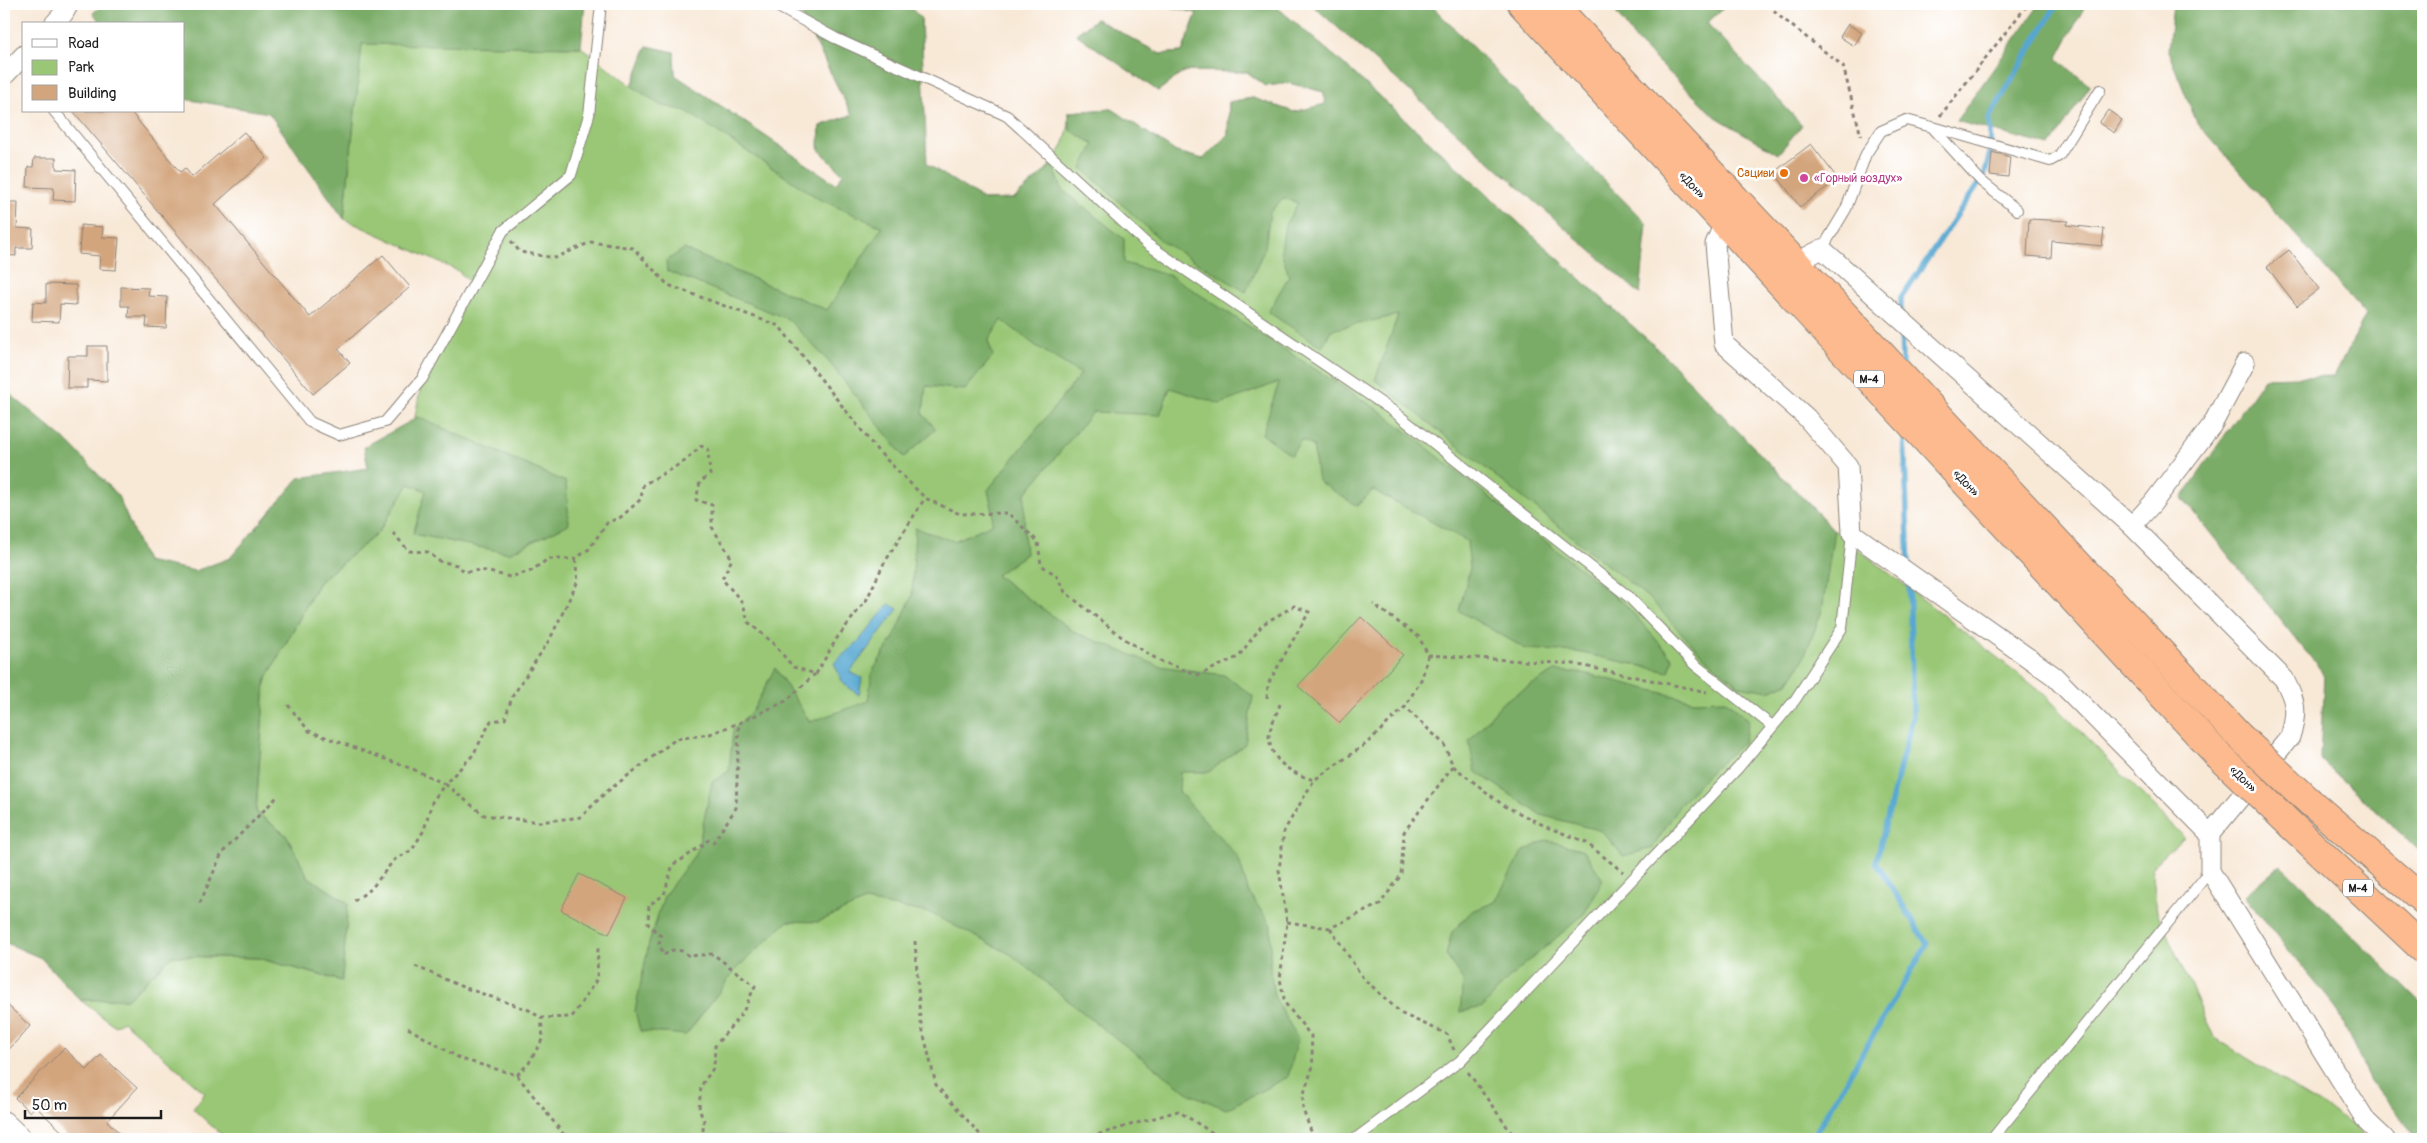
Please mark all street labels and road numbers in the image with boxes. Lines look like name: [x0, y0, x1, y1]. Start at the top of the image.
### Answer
street label: «Дон»: [1675, 169, 1708, 202]
road number: М-4: [1854, 370, 1884, 388]
street label: «Дон»: [1949, 467, 1982, 500]
street label: «Дон»: [2226, 763, 2259, 796]
road number: М-4: [2343, 880, 2373, 896]

